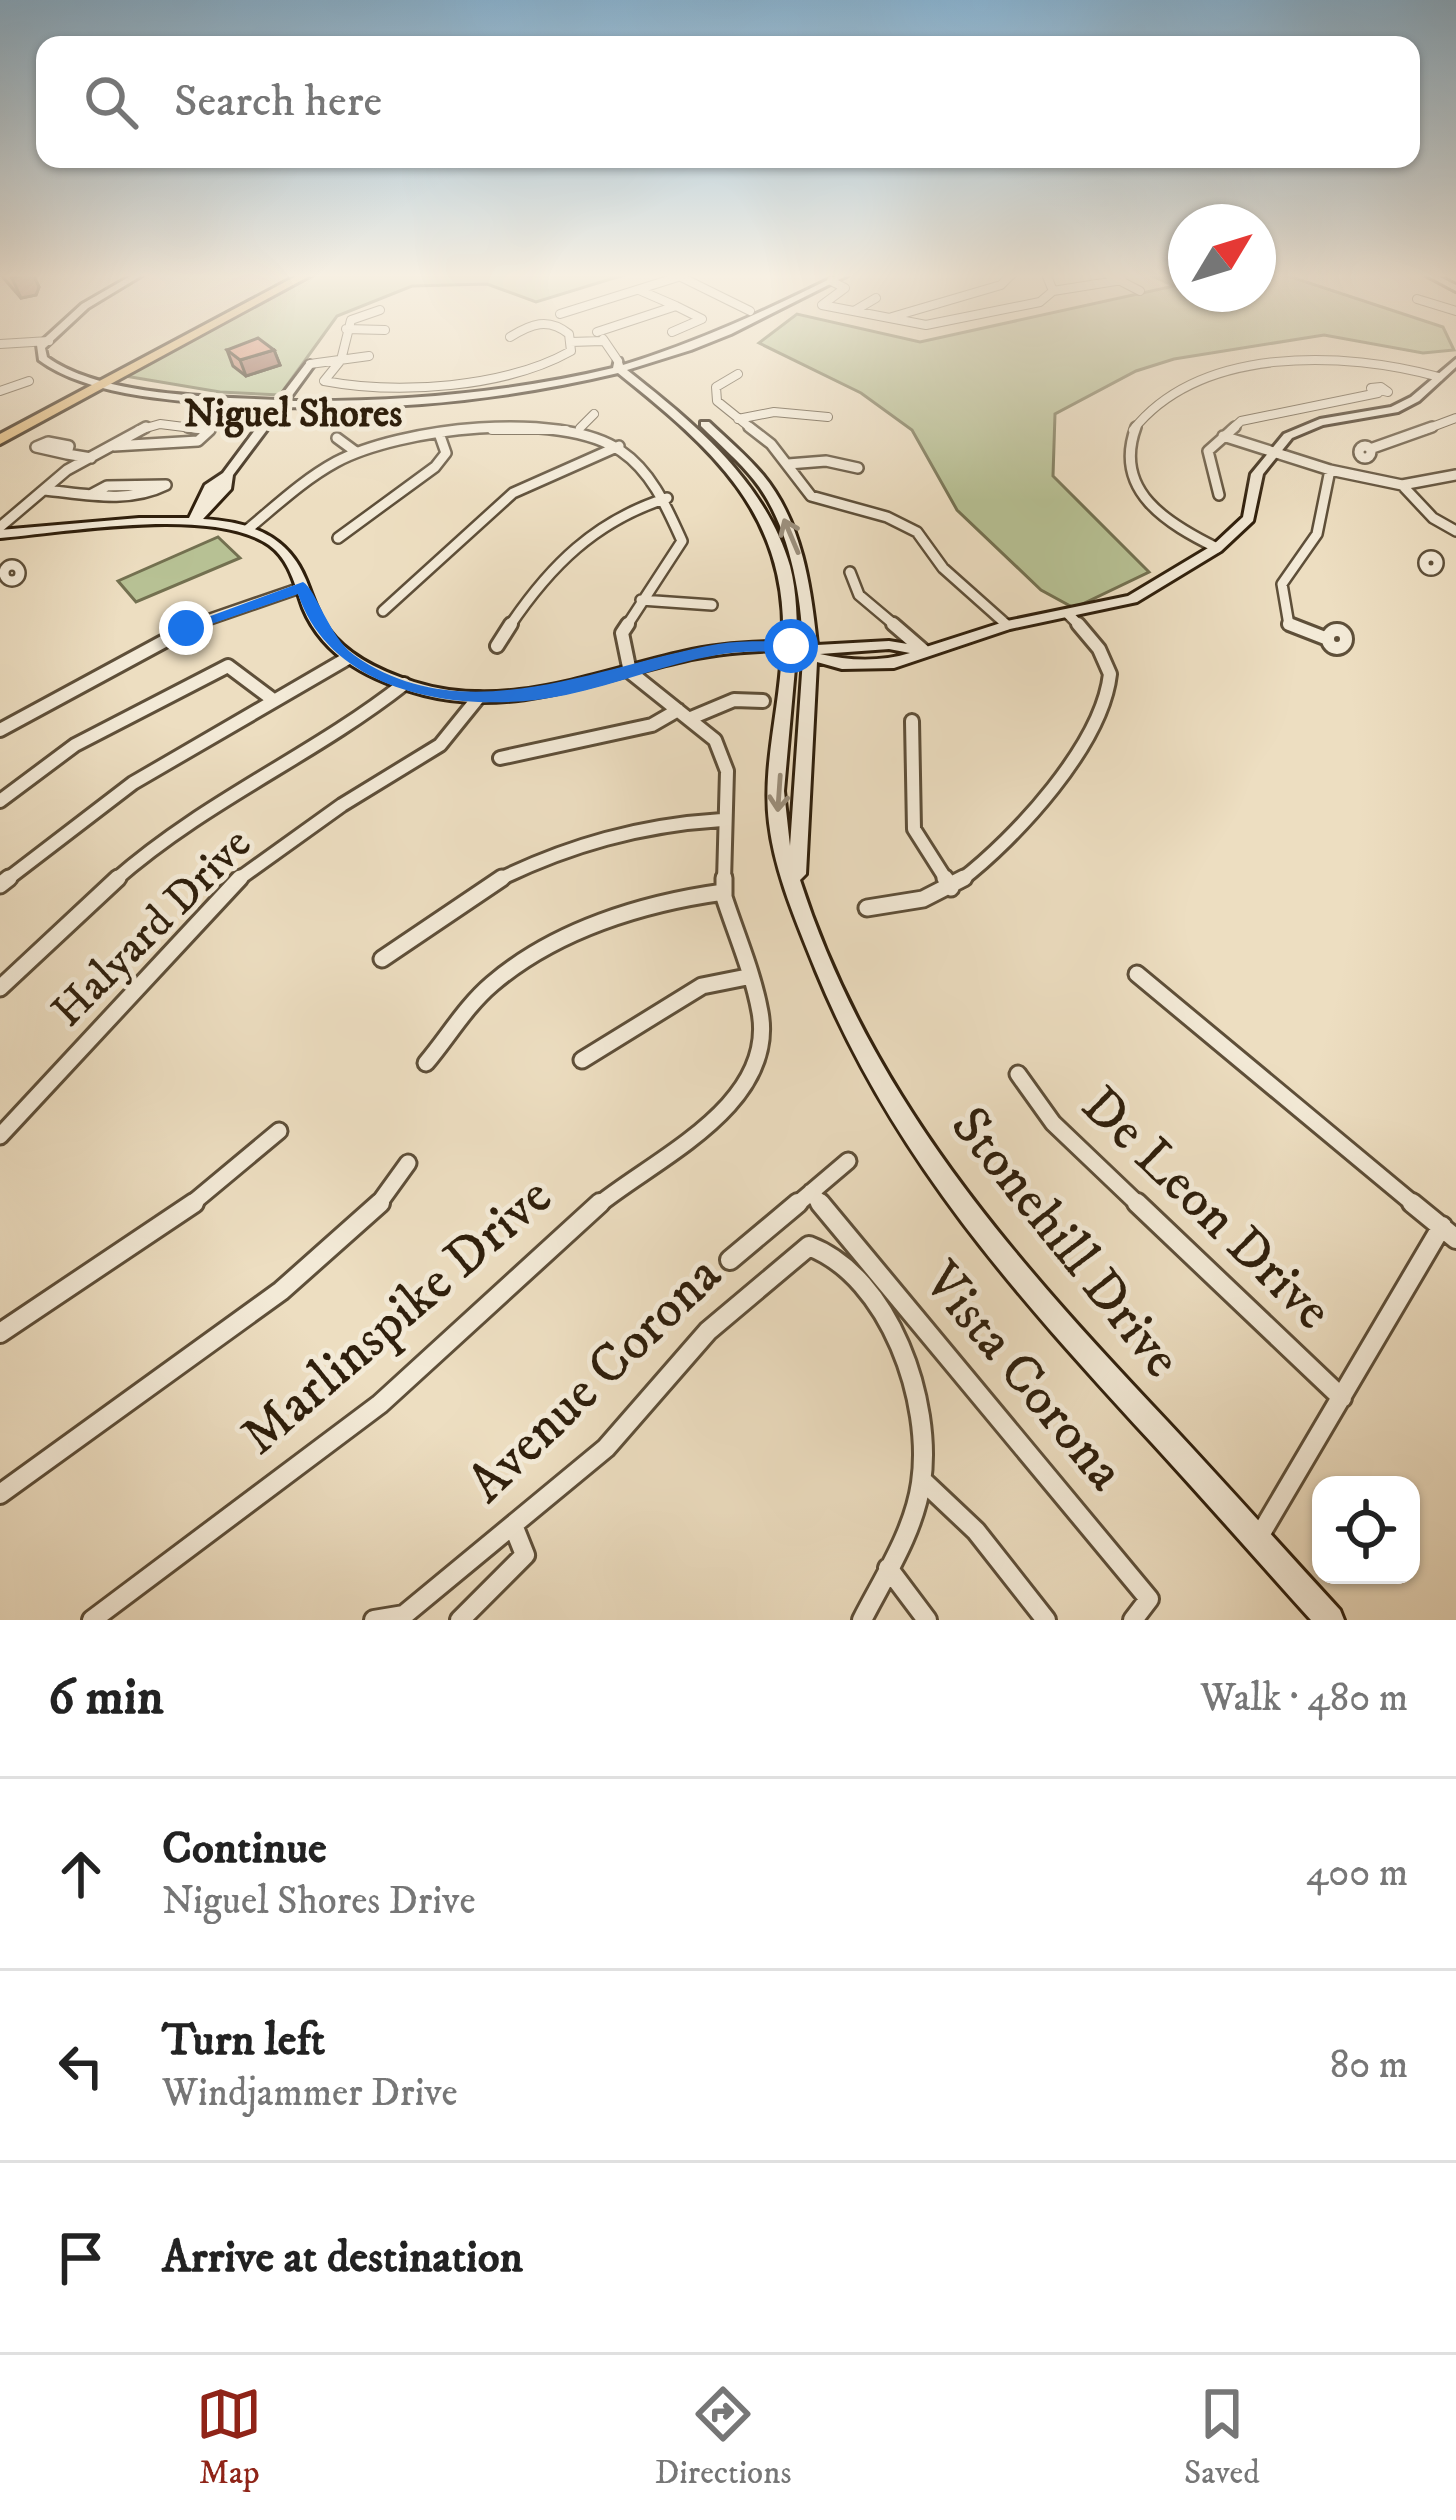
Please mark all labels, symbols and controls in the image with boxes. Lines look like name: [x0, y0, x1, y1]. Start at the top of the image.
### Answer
search box: [36, 36, 1420, 168]
icon: search: [78, 69, 144, 135]
text: Search here: [174, 74, 382, 130]
north arrow: [1168, 204, 1276, 312]
district label: Niguel Shores: [184, 390, 402, 439]
one-way arrow: [778, 519, 800, 555]
route end: [159, 601, 213, 655]
route start: [764, 619, 818, 673]
one-way arrow: [768, 773, 791, 812]
street label: Halyard Drive: [41, 817, 263, 1039]
street label: De Leon Drive: [1067, 1073, 1345, 1345]
street label: Stonehill Drive: [936, 1094, 1194, 1392]
street label: Marlinspike Drive: [228, 1164, 566, 1470]
street label: Avenue Corona: [454, 1242, 736, 1518]
street label: Vista Corona: [908, 1249, 1138, 1505]
map controls: [1312, 1476, 1420, 1584]
button: locate: [1312, 1476, 1420, 1584]
text: 6 min: [48, 1666, 164, 1730]
text: Walk · 480 m: [1200, 1674, 1408, 1723]
text: Continue: [162, 1821, 327, 1877]
icon: ahead: [48, 1841, 114, 1907]
text: 400 m: [1306, 1849, 1408, 1898]
text: Niguel Shores Drive: [162, 1877, 476, 1926]
text: Turn left: [162, 2013, 325, 2069]
icon: left: [48, 2033, 114, 2099]
text: 80 m: [1330, 2041, 1408, 2090]
text: Windjammer Drive: [162, 2069, 458, 2118]
icon: arrive: [48, 2225, 114, 2291]
text: Arrive at destination: [162, 2230, 523, 2286]
tab: Map: [196, 2381, 262, 2494]
tab: Directions: [655, 2381, 791, 2494]
tab: Saved: [1184, 2381, 1260, 2494]

